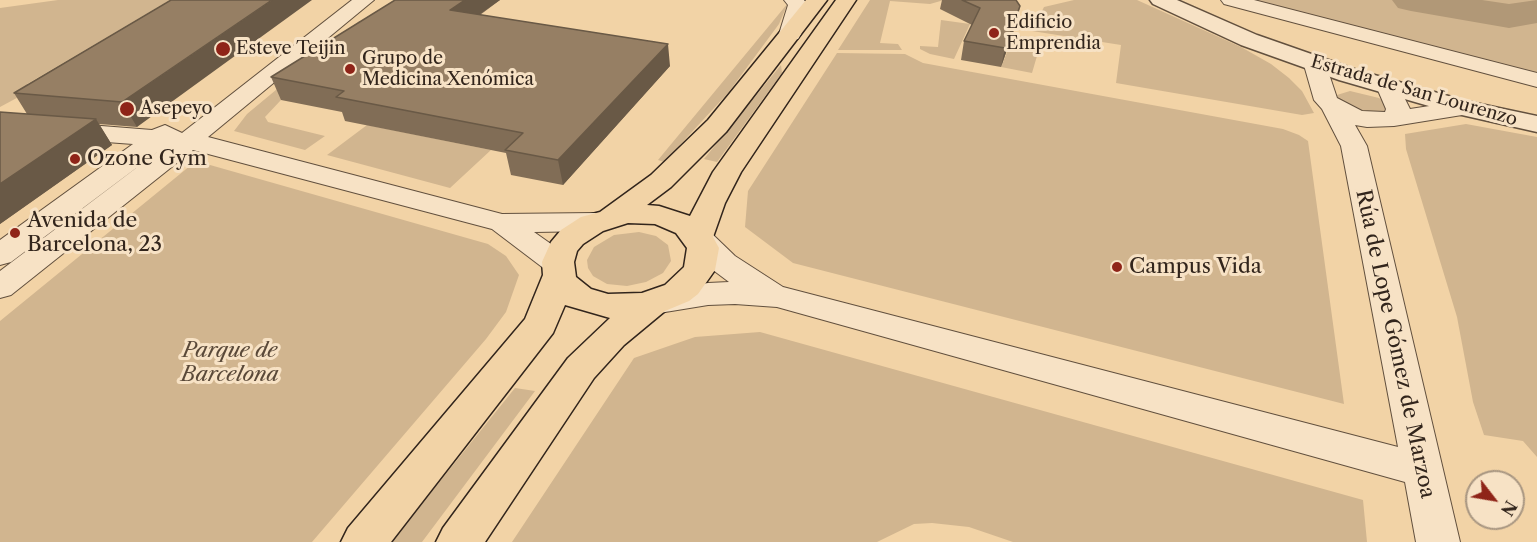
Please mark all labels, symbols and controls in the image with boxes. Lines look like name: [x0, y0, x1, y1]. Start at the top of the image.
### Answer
place label: Edificio Emprendia: [1006, 12, 1101, 54]
marker: Edificio Emprendia: [987, 26, 1001, 40]
place label: Esteve Teijin: [236, 38, 346, 60]
marker: Esteve Teijin: [214, 40, 232, 58]
place label: Grupo de Medicina Xenómica: [362, 48, 534, 90]
street label: Estrada de San Lourenzo: [1308, 51, 1520, 131]
marker: Grupo de Medicina Xenómica: [343, 62, 357, 76]
place label: Asepeyo: [140, 98, 213, 120]
marker: Asepeyo: [118, 100, 136, 118]
place label: Ozone Gym: [87, 146, 207, 172]
marker: Ozone Gym: [68, 152, 82, 166]
street label: Rúa de Lope Gómez de Marzoa: [1350, 187, 1440, 501]
place label: Avenida de Barcelona, 23: [27, 208, 162, 258]
marker: Avenida de Barcelona, 23: [8, 226, 22, 240]
place label: Campus Vida: [1129, 254, 1262, 280]
marker: Campus Vida: [1110, 260, 1124, 274]
park label: Parque de Barcelona: [181, 338, 279, 388]
north arrow: [1465, 470, 1525, 530]
text: N: [1497, 497, 1521, 519]

